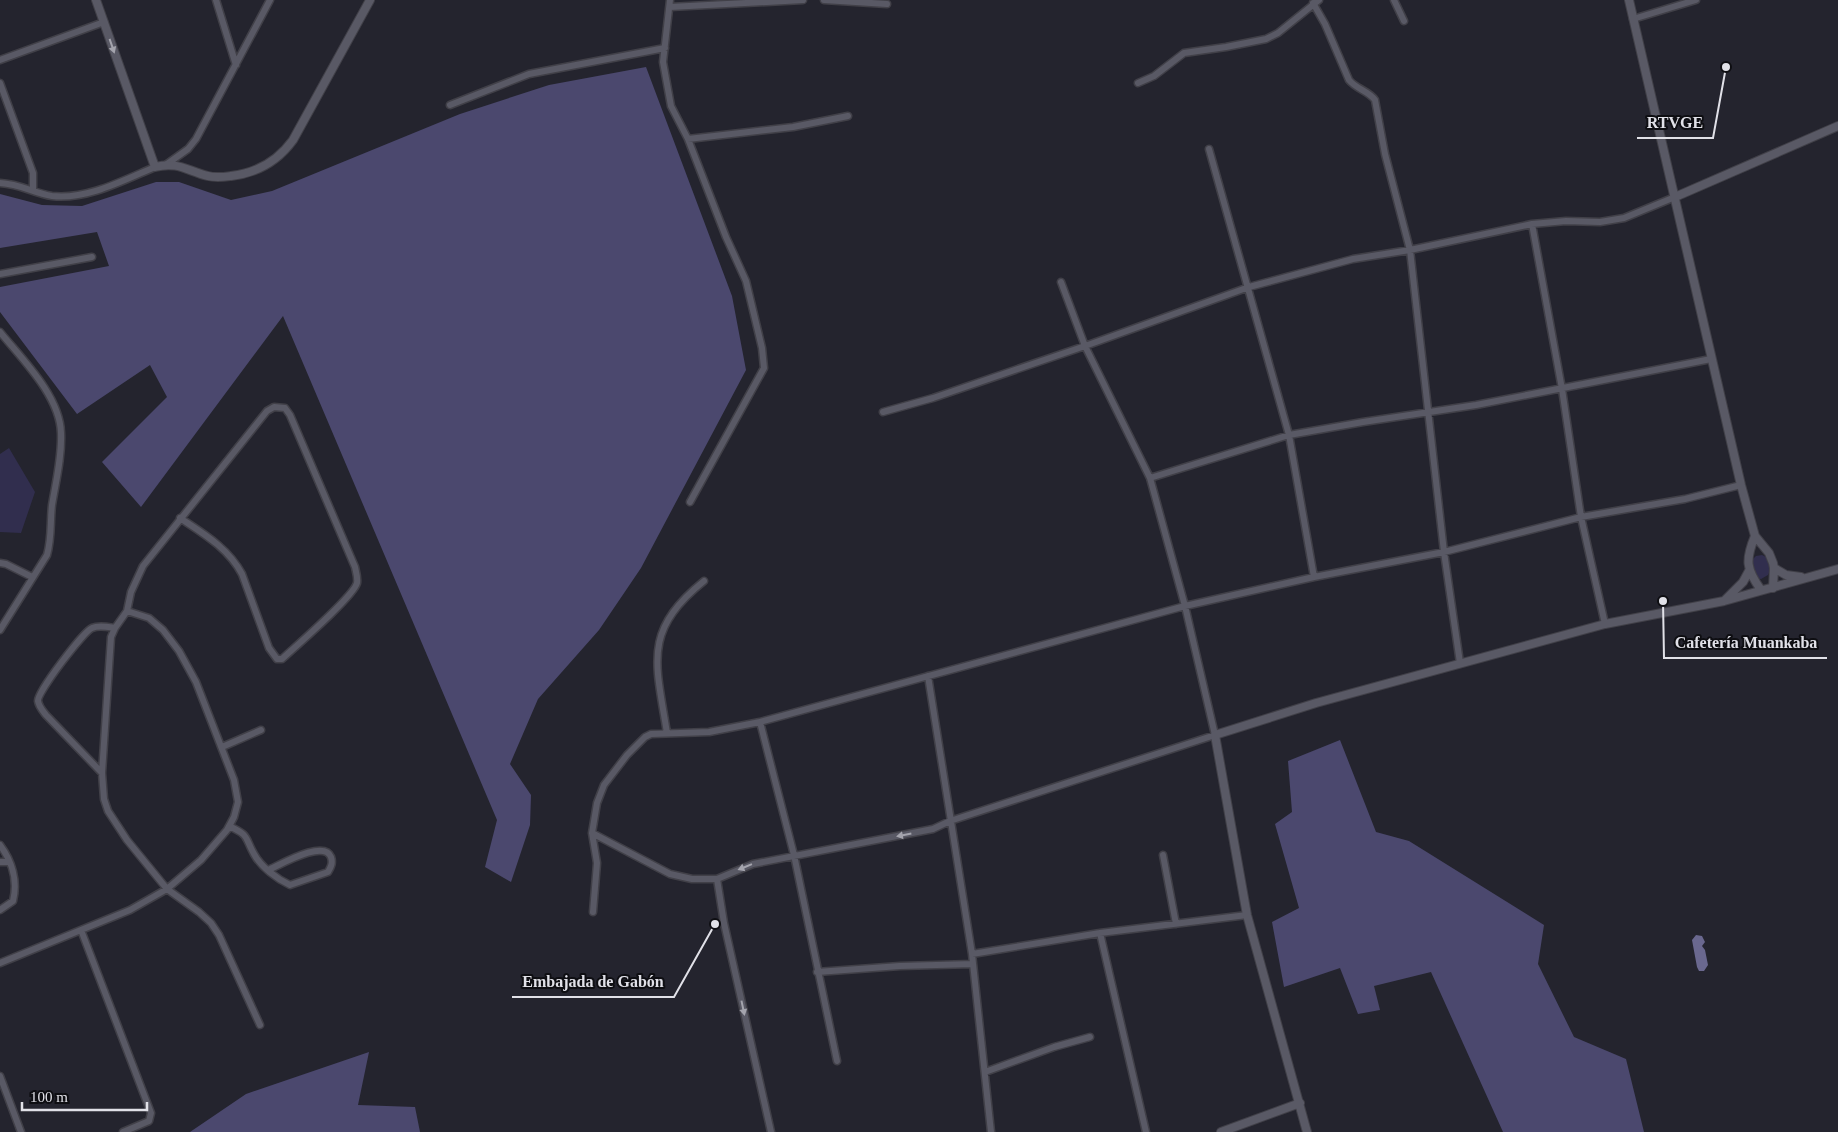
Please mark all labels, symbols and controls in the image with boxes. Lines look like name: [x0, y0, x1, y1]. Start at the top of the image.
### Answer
one-way arrow: [108, 39, 116, 54]
callout: RTVGE: [1637, 107, 1713, 138]
text: RTVGE: [1647, 114, 1703, 131]
callout: Cafetería Muankaba: [1664, 627, 1827, 658]
text: Cafetería Muankaba: [1675, 634, 1817, 651]
one-way arrow: [896, 831, 912, 839]
one-way arrow: [737, 863, 752, 871]
callout: Embajada de Gabón: [512, 966, 674, 997]
text: Embajada de Gabón: [522, 973, 664, 991]
one-way arrow: [739, 1000, 747, 1016]
scale bar: [22, 1080, 148, 1112]
text: 100 m: [30, 1089, 68, 1105]

